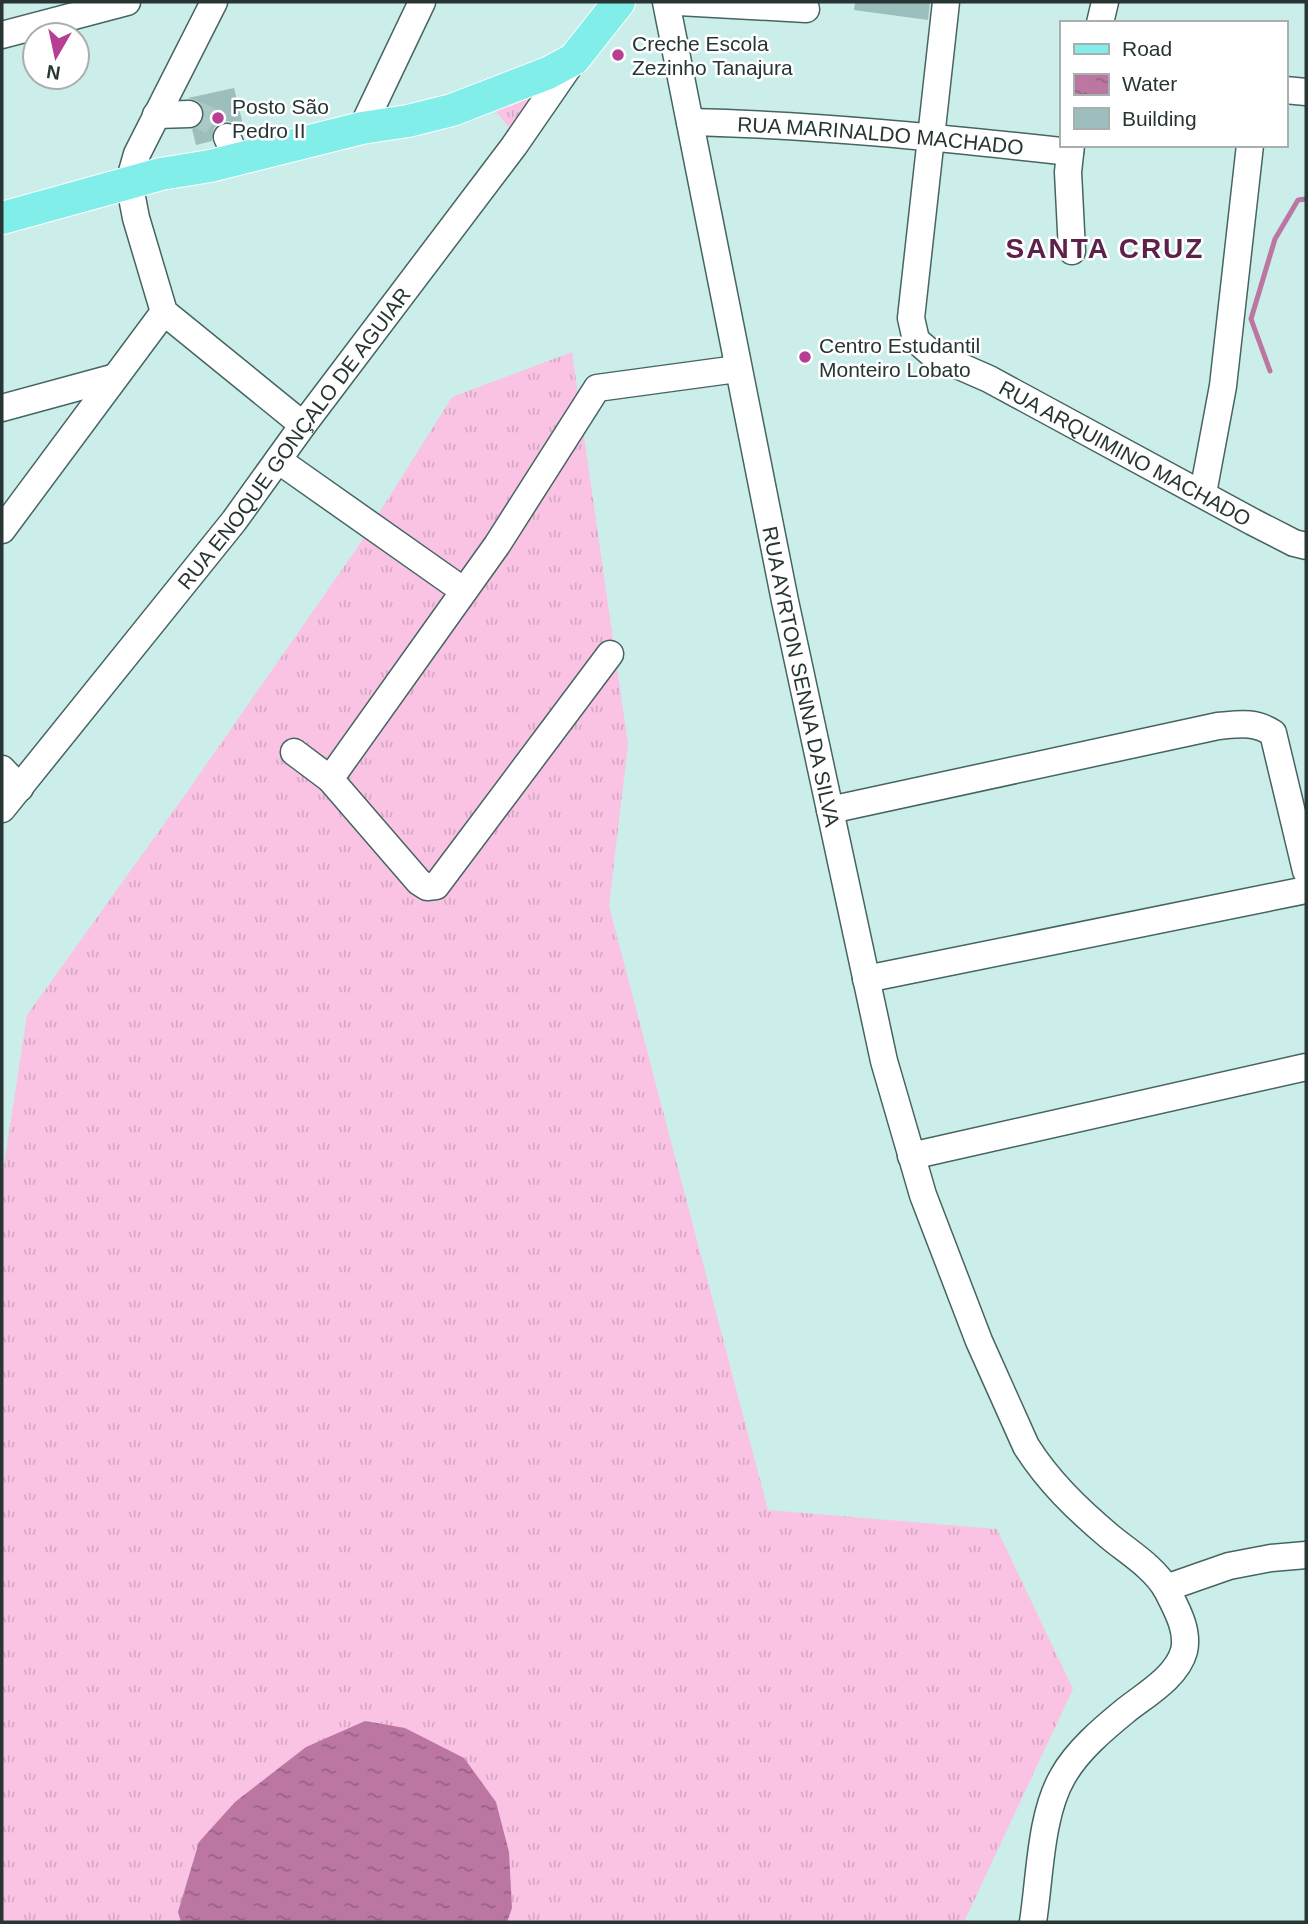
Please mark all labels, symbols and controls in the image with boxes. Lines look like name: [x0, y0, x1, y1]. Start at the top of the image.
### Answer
north arrow: [21, 21, 91, 91]
legend: [1060, 21, 1287, 147]
place label: Creche Escola Zezinho Tanajura: [632, 32, 793, 79]
text: Road: [1122, 37, 1172, 60]
marker: Creche Escola Zezinho Tanajura: [610, 47, 626, 63]
text: N: [45, 61, 62, 84]
text: Water: [1122, 72, 1177, 95]
place label: Posto São Pedro II: [232, 95, 329, 142]
text: Building: [1122, 107, 1197, 130]
marker: Posto São Pedro II: [210, 110, 226, 126]
street label: RUA MARINALDO MACHADO: [737, 112, 1025, 158]
district label: SANTA CRUZ: [1006, 233, 1204, 264]
street label: RUA ENOQUE GONÇALO DE AGUIAR: [173, 283, 414, 593]
place label: Centro Estudantil Monteiro Lobato: [819, 334, 980, 381]
marker: Centro Estudantil Monteiro Lobato: [797, 349, 813, 365]
street label: RUA ARQUIMINO MACHADO: [996, 375, 1255, 530]
street label: RUA AYRTON SENNA DA SILVA: [759, 524, 845, 829]

